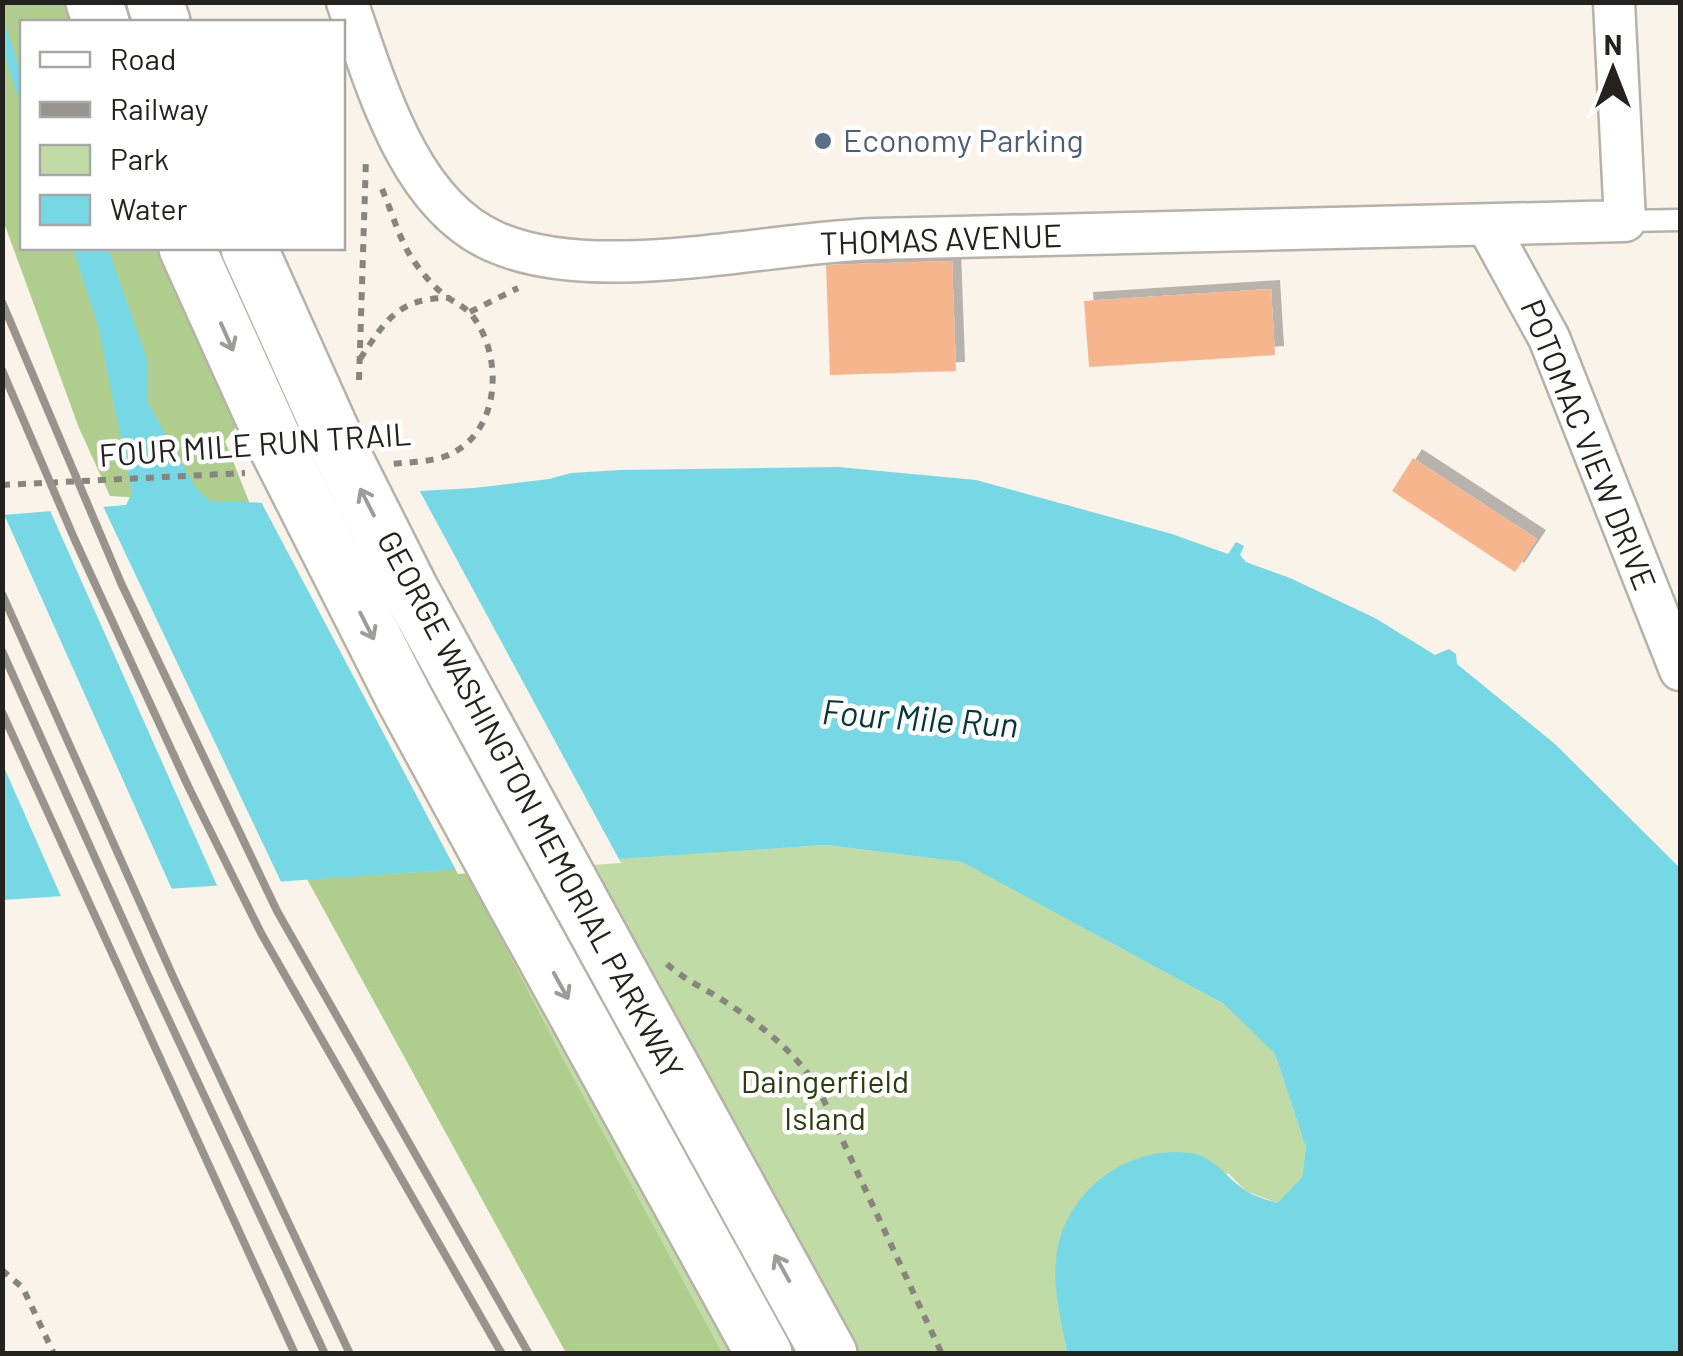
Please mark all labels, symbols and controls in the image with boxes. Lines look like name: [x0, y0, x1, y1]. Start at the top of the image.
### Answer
legend: [20, 20, 345, 250]
north arrow: [1563, 20, 1663, 120]
text: N: [1604, 27, 1622, 61]
text: Road: [110, 40, 176, 76]
text: Railway: [110, 90, 209, 126]
place label: Economy Parking: [843, 120, 1084, 158]
marker: Economy Parking: [812, 130, 834, 152]
text: Park: [110, 140, 169, 176]
text: Water: [110, 190, 188, 226]
street label: THOMAS AVENUE: [819, 215, 1063, 261]
street label: POTOMAC VIEW DRIVE: [1514, 294, 1665, 595]
one-way arrow: [219, 321, 237, 352]
street label: FOUR MILE RUN TRAIL: [97, 413, 412, 473]
one-way arrow: [357, 488, 376, 518]
street label: GEORGE WASHINGTON MEMORIAL PARKWAY: [371, 524, 693, 1084]
one-way arrow: [358, 611, 377, 641]
water label: Four Mile Run: [821, 689, 1020, 745]
one-way arrow: [552, 970, 572, 1000]
park label: Daingerfield Island: [741, 1061, 909, 1136]
one-way arrow: [771, 1254, 791, 1283]

